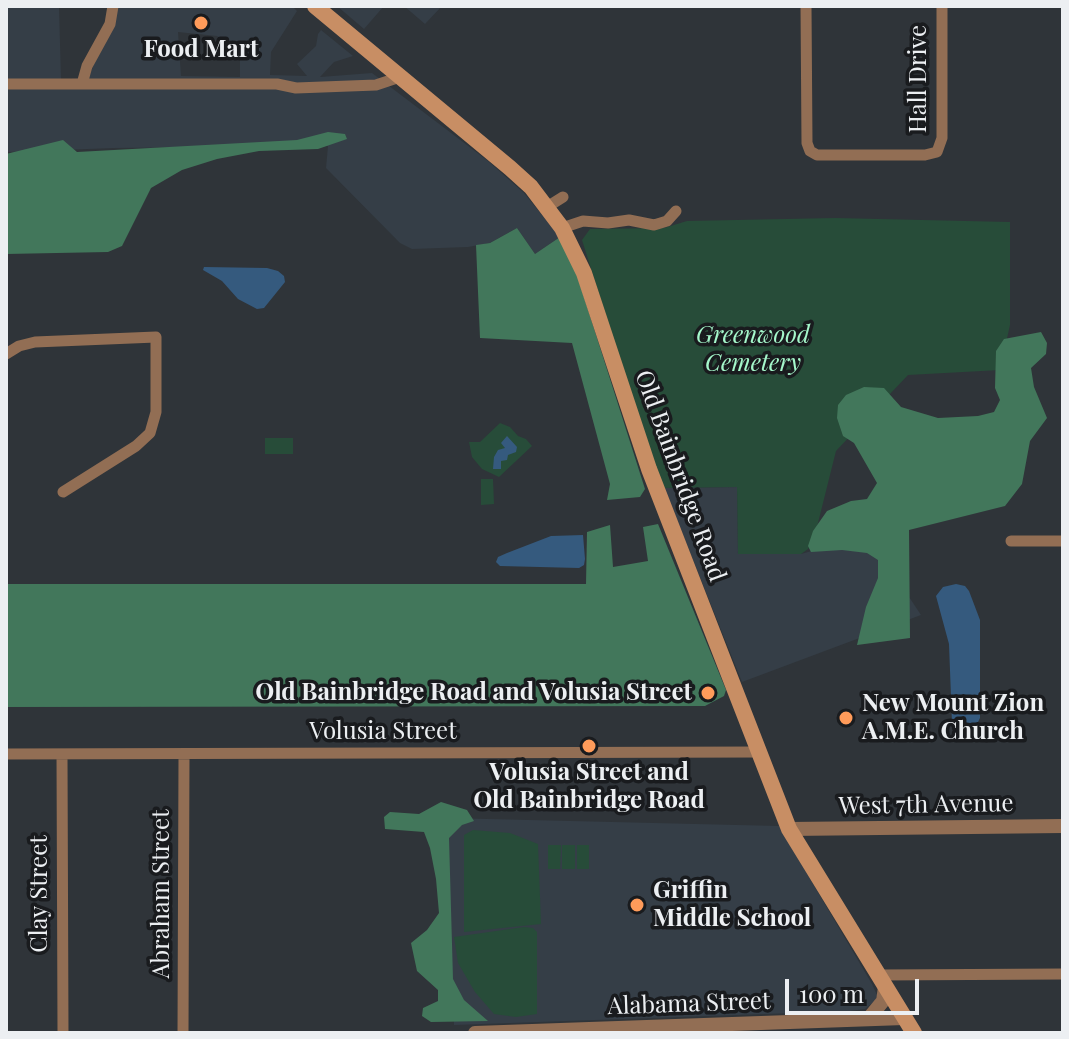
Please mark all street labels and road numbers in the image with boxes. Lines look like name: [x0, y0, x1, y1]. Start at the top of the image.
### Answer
street label: Hall Drive: [905, 25, 933, 133]
street label: Old Bainbridge Road: [628, 366, 732, 586]
street label: Volusia Street: [309, 718, 457, 746]
street label: West 7th Avenue: [838, 789, 1014, 821]
street label: Abraham Street: [148, 809, 176, 979]
street label: Clay Street: [26, 835, 54, 953]
street label: Alabama Street: [607, 987, 771, 1021]

